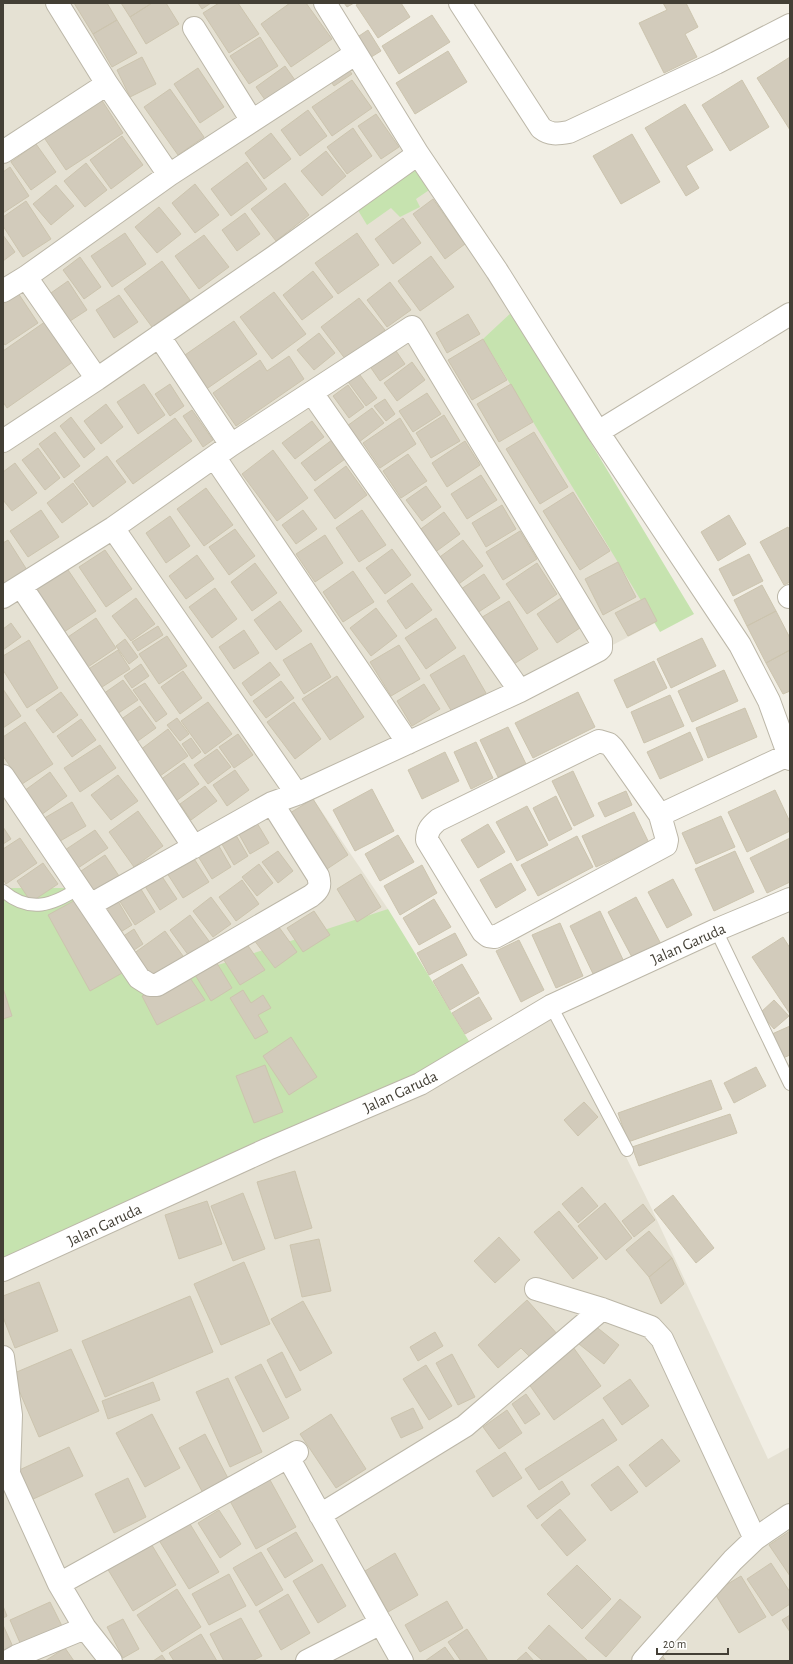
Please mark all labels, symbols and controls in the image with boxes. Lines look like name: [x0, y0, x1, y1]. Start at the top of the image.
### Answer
street label: Jalan Garuda: [649, 920, 728, 967]
street label: Jalan Garuda: [361, 1068, 440, 1116]
street label: Jalan Garuda: [65, 1201, 144, 1249]
scale bar: [657, 1630, 728, 1656]
text: 20 m: [663, 1638, 686, 1650]

